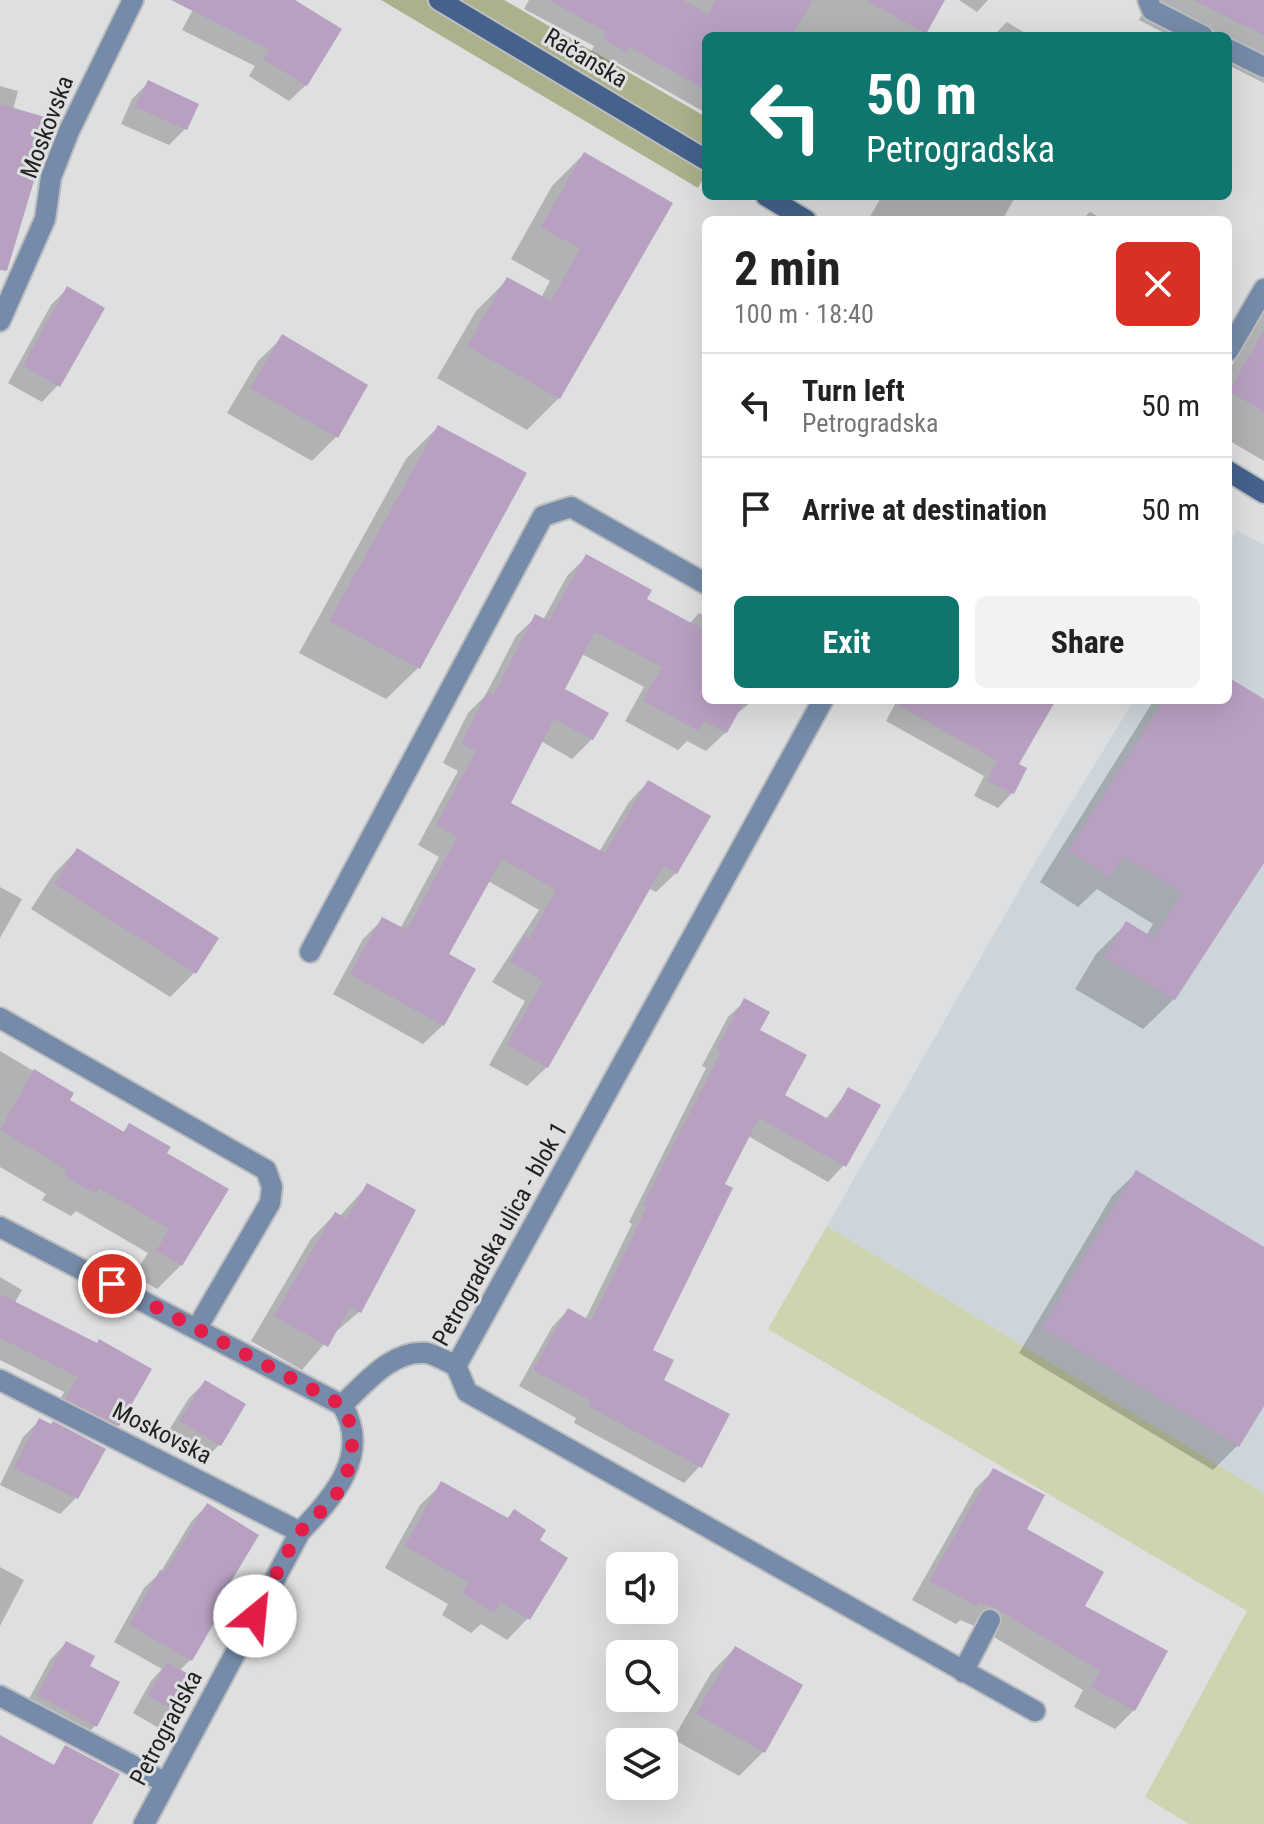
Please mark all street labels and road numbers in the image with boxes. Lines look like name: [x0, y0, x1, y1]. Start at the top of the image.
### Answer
street label: Račanska: [539, 22, 633, 94]
street label: Moskovska: [15, 72, 79, 182]
street label: Petrogradska ulica - blok 1: [427, 1117, 573, 1351]
street label: Moskovska: [108, 1396, 216, 1470]
street label: Petrogradska: [124, 1666, 208, 1790]

